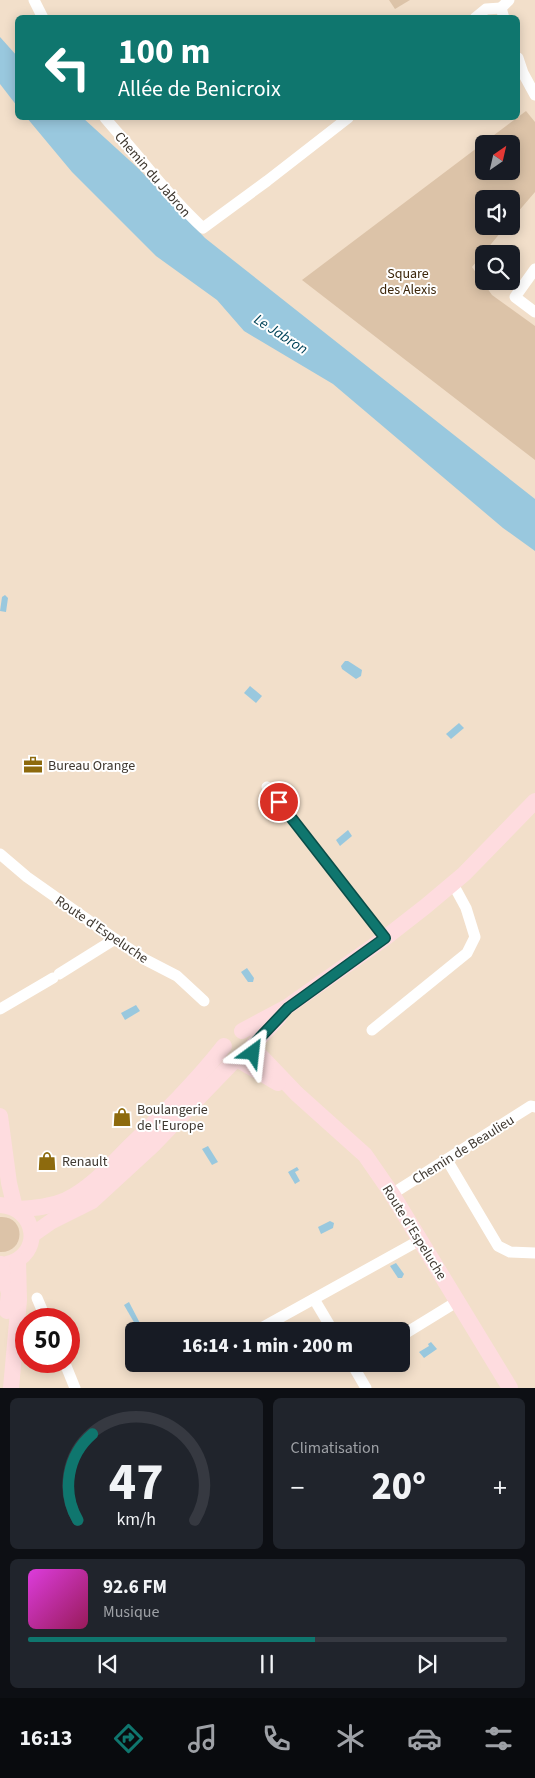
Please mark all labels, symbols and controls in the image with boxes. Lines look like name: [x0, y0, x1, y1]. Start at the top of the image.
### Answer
text: 100 m: [118, 27, 210, 77]
icon: left: [35, 35, 100, 100]
text: Allée de Benicroix: [118, 73, 281, 105]
street label: Chemin du Jabron: [109, 127, 195, 222]
north arrow: [475, 135, 520, 180]
map controls: [475, 135, 520, 290]
button: sound: [475, 190, 520, 235]
button: search: [475, 245, 520, 290]
park label: Square des Alexis: [380, 264, 437, 300]
water label: Le Jabron: [250, 309, 312, 360]
office icon: Bureau Orange: [22, 754, 44, 776]
place label: Bureau Orange: [48, 756, 135, 776]
pin: [258, 781, 300, 823]
icon: arrive: [265, 788, 293, 816]
street label: Route d'Espeluche: [51, 891, 152, 969]
position arrow: [226, 1026, 278, 1078]
place label: Boulangerie de l'Europe: [137, 1100, 208, 1136]
shop icon: Boulangerie de l'Europe: [111, 1106, 133, 1128]
street label: Chemin de Beaulieu: [409, 1110, 518, 1189]
shop icon: Renault: [36, 1150, 58, 1172]
place label: Renault: [62, 1152, 108, 1172]
street label: Route d'Espeluche: [377, 1181, 451, 1284]
speed limit sign: 50: [15, 1308, 80, 1373]
text: 16:14 · 1 min · 200 m: [182, 1333, 353, 1360]
text: Climatisation: [291, 1437, 379, 1459]
text: 47: [109, 1446, 164, 1520]
text: 20°: [371, 1460, 426, 1514]
text: −: [291, 1468, 304, 1508]
text: +: [493, 1468, 507, 1508]
text: km/h: [116, 1507, 156, 1532]
text: 92.6 FM: [103, 1574, 167, 1601]
text: Musique: [103, 1601, 160, 1623]
icon: previous: [94, 1650, 122, 1678]
icon: pause: [253, 1650, 281, 1678]
icon: next: [413, 1650, 441, 1678]
icon: directions: [111, 1721, 146, 1756]
icon: music: [185, 1721, 220, 1756]
icon: phone: [259, 1721, 294, 1756]
icon: climate: [333, 1721, 368, 1756]
icon: car: [407, 1721, 442, 1756]
icon: filters: [481, 1721, 516, 1756]
text: 16:13: [19, 1722, 73, 1754]

